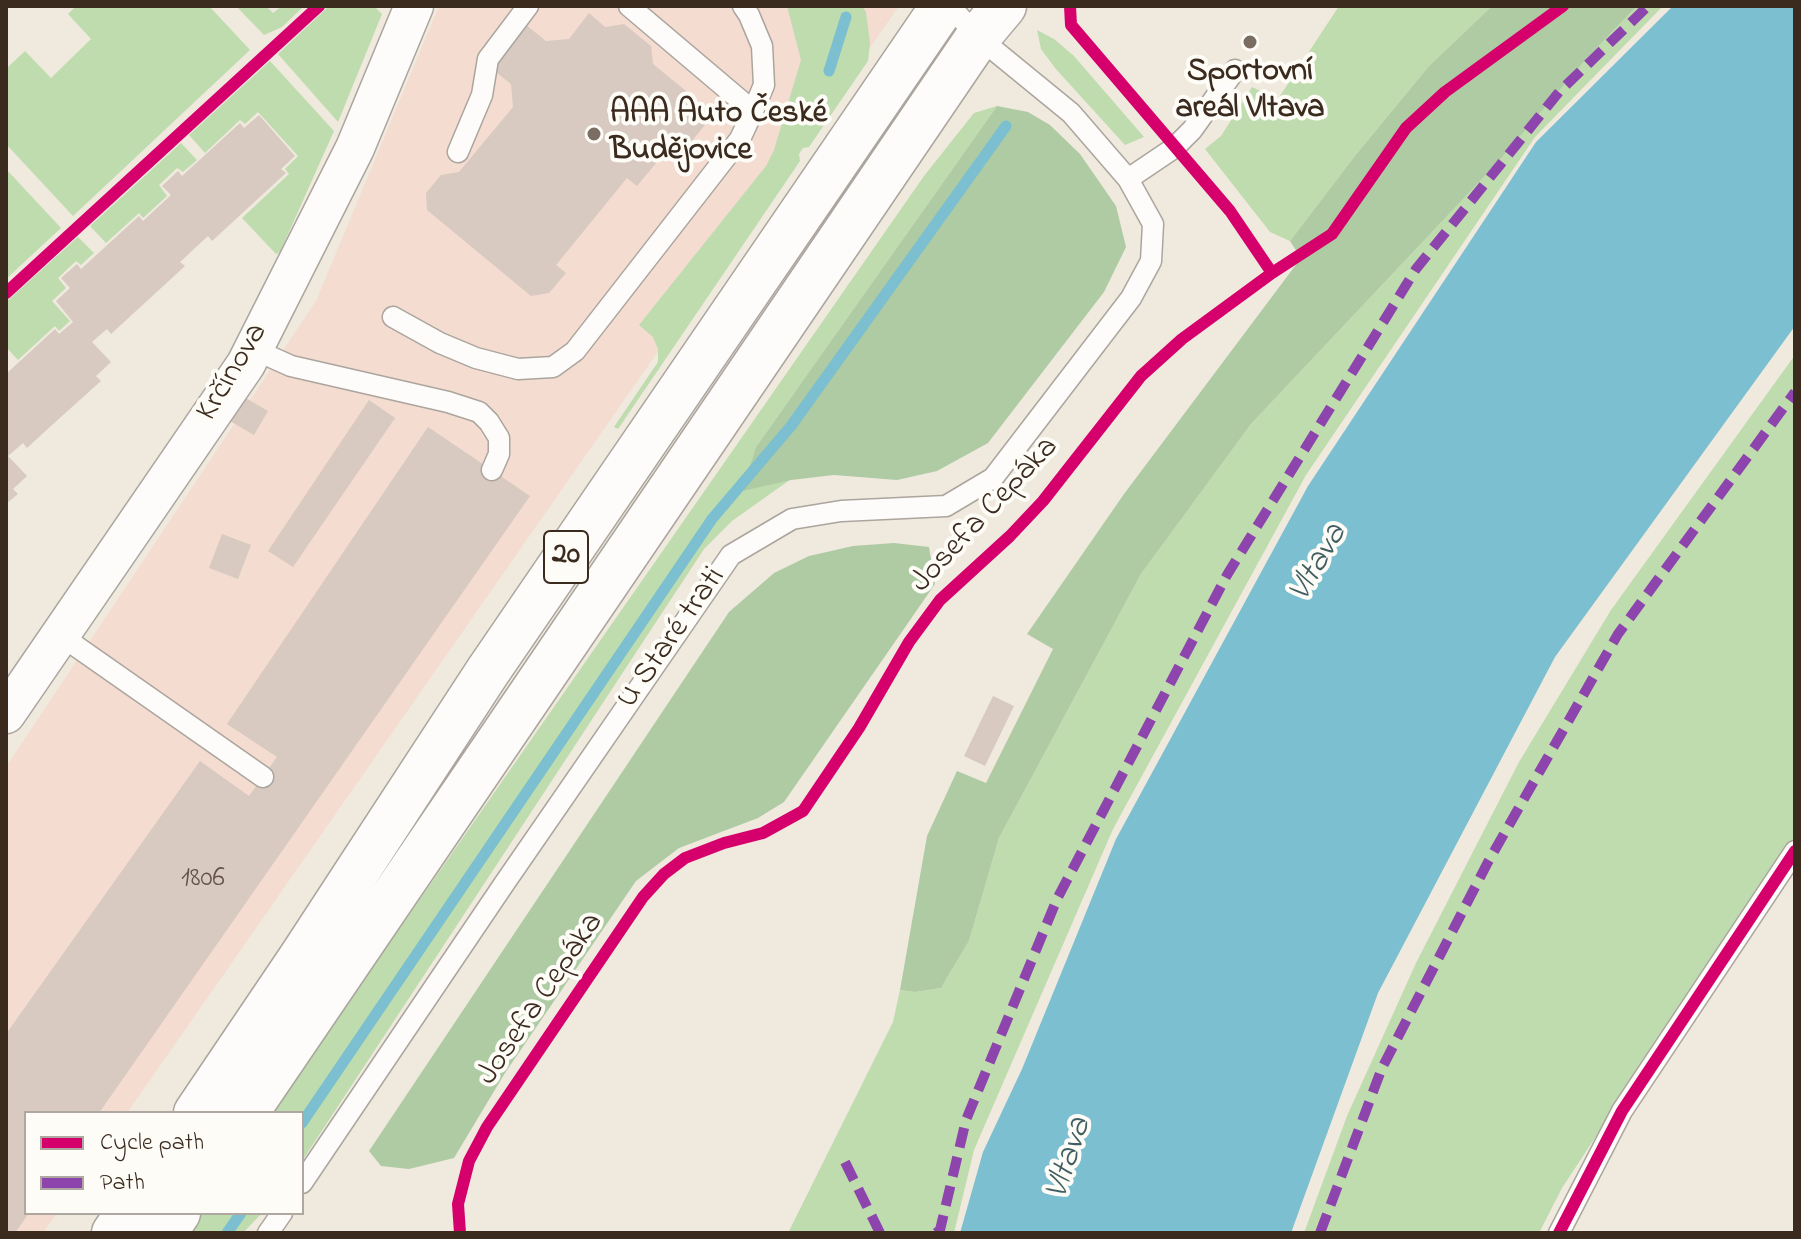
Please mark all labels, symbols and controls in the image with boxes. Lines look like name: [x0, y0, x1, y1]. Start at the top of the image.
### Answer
marker: Sportovní areál Vltava: [1241, 33, 1259, 51]
place label: Sportovní areál Vltava: [1175, 55, 1325, 130]
place label: AAA Auto České Budějovice: [610, 97, 827, 172]
marker: AAA Auto České Budějovice: [585, 125, 603, 143]
street label: Krčínova: [190, 317, 278, 429]
street label: Josefa Cepáka: [904, 430, 1068, 602]
water label: Vltava: [1282, 518, 1358, 610]
road number: 20: [544, 531, 588, 583]
street label: U Staré trati: [610, 561, 736, 717]
house number: 1806: [181, 863, 225, 897]
street label: Josefa Cepáka: [470, 906, 614, 1094]
legend: [24, 1111, 304, 1215]
water label: Vltava: [1039, 1113, 1103, 1205]
text: Cycle path: [100, 1126, 204, 1161]
text: Path: [100, 1166, 145, 1201]

